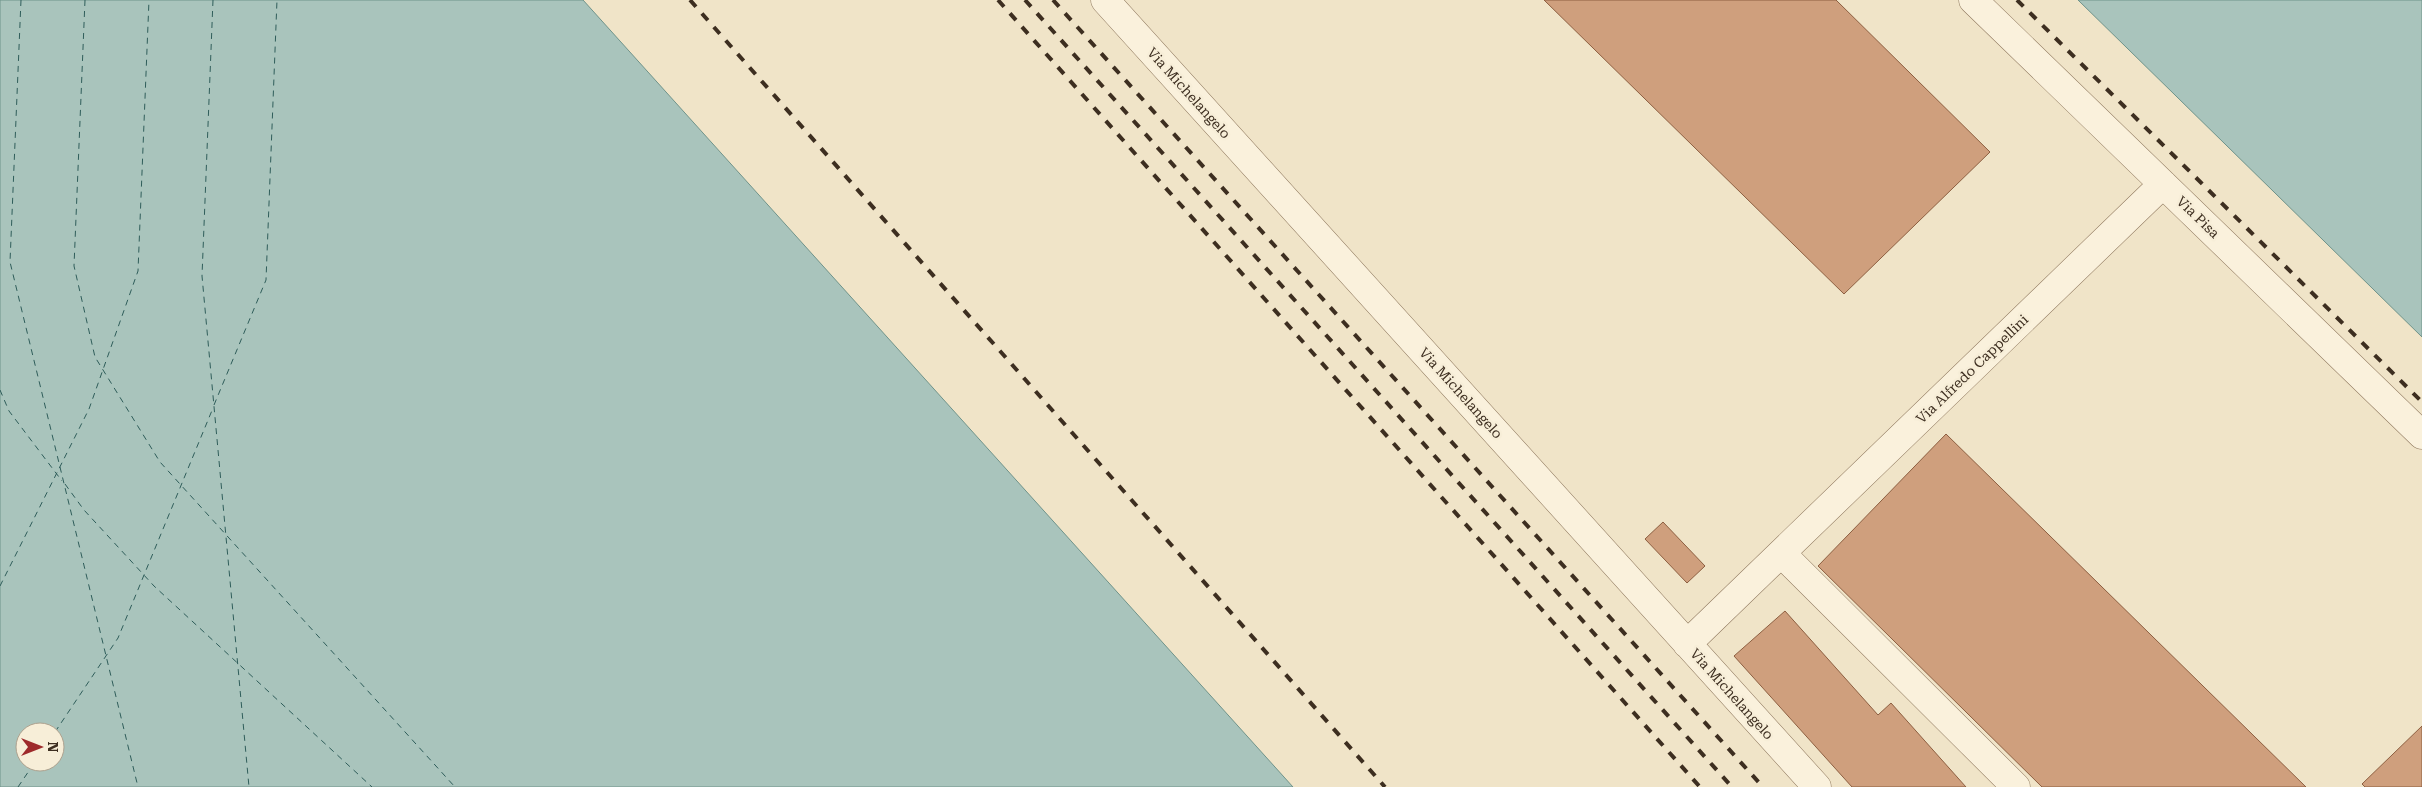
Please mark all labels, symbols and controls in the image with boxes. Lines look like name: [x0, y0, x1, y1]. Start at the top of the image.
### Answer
street label: Via Michelangelo: [1144, 44, 1234, 142]
street label: Via Pisa: [2173, 193, 2223, 241]
street label: Via Alfredo Cappellini: [1913, 311, 2032, 427]
street label: Via Michelangelo: [1416, 344, 1506, 442]
street label: Via Michelangelo: [1687, 645, 1777, 743]
north arrow: [15, 722, 65, 772]
text: N: [45, 742, 61, 753]

